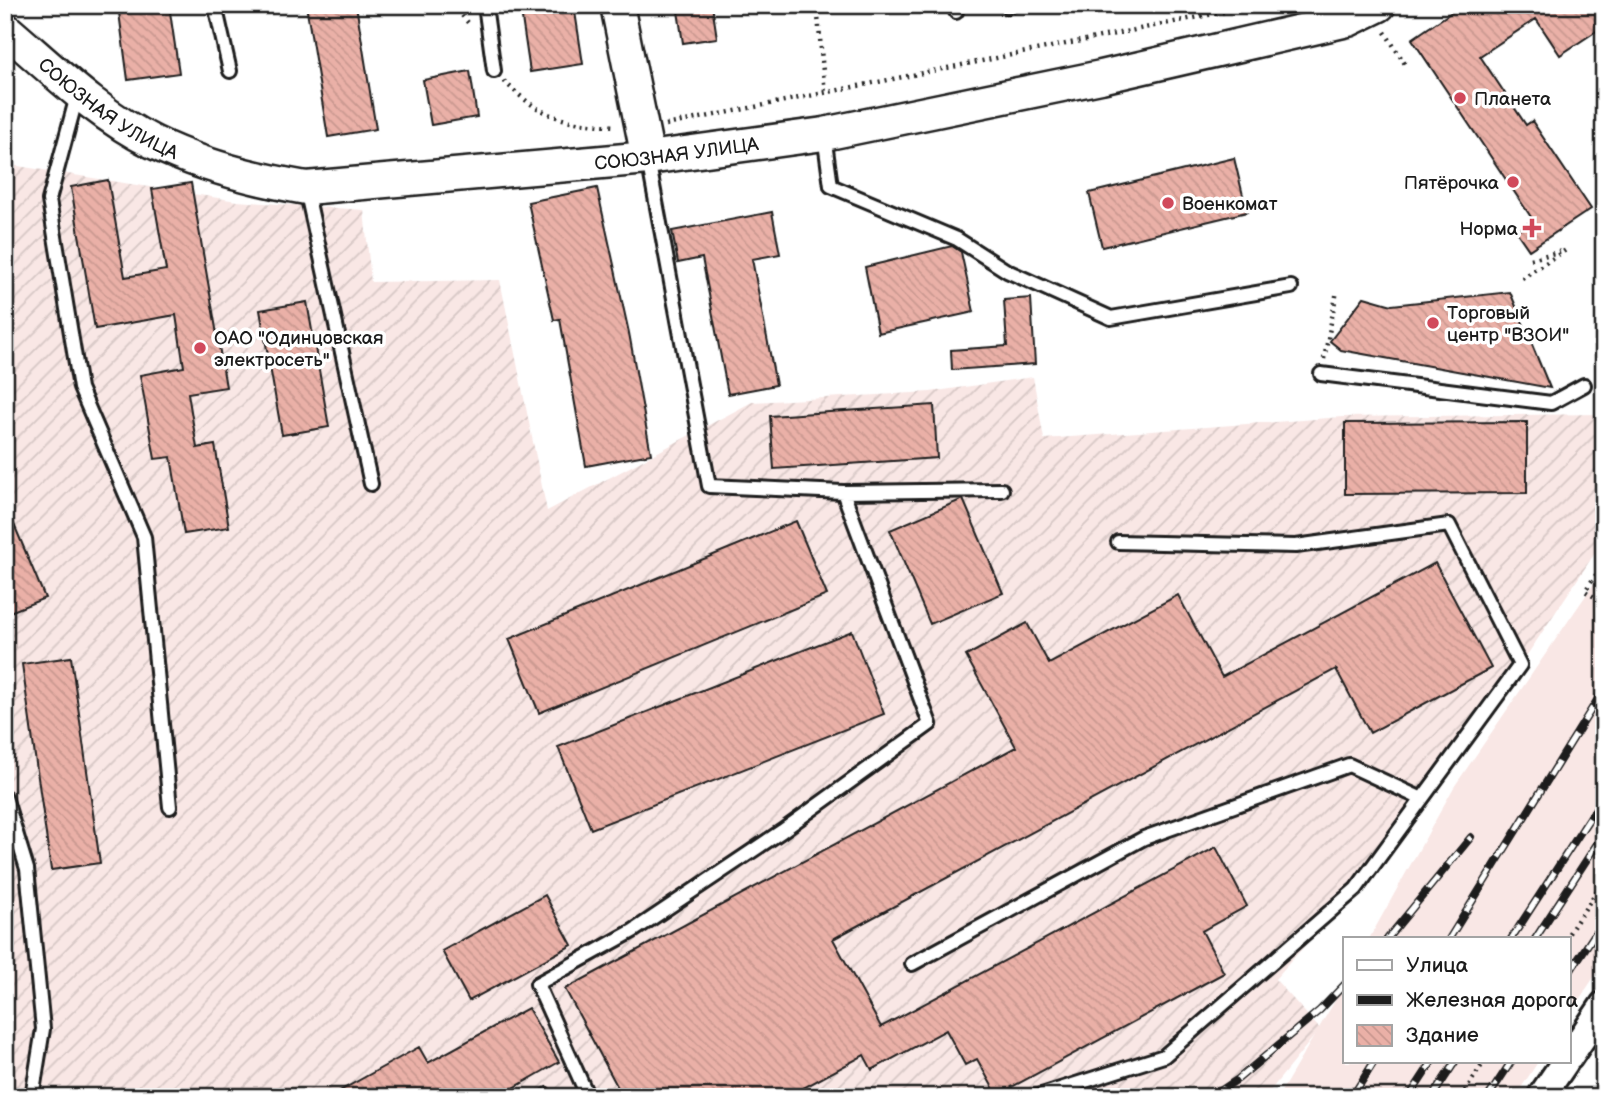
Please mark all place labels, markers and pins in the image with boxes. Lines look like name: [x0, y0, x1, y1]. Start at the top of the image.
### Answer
place label: Планета: [1474, 88, 1551, 111]
marker: Планета: [1452, 90, 1468, 106]
place label: Пятёрочка: [1404, 172, 1499, 195]
marker: Пятёрочка: [1505, 174, 1521, 190]
place label: Военкомат: [1182, 193, 1278, 216]
marker: Военкомат: [1160, 195, 1176, 211]
place label: Норма: [1460, 218, 1518, 241]
marker: Норма: [1524, 220, 1540, 236]
place label: Торговый центр "ВЗОИ": [1447, 302, 1569, 347]
marker: Торговый центр "ВЗОИ": [1425, 315, 1441, 331]
place label: ОАО "Одинцовская электросеть": [214, 327, 384, 372]
marker: ОАО "Одинцовская электросеть": [192, 340, 208, 356]

